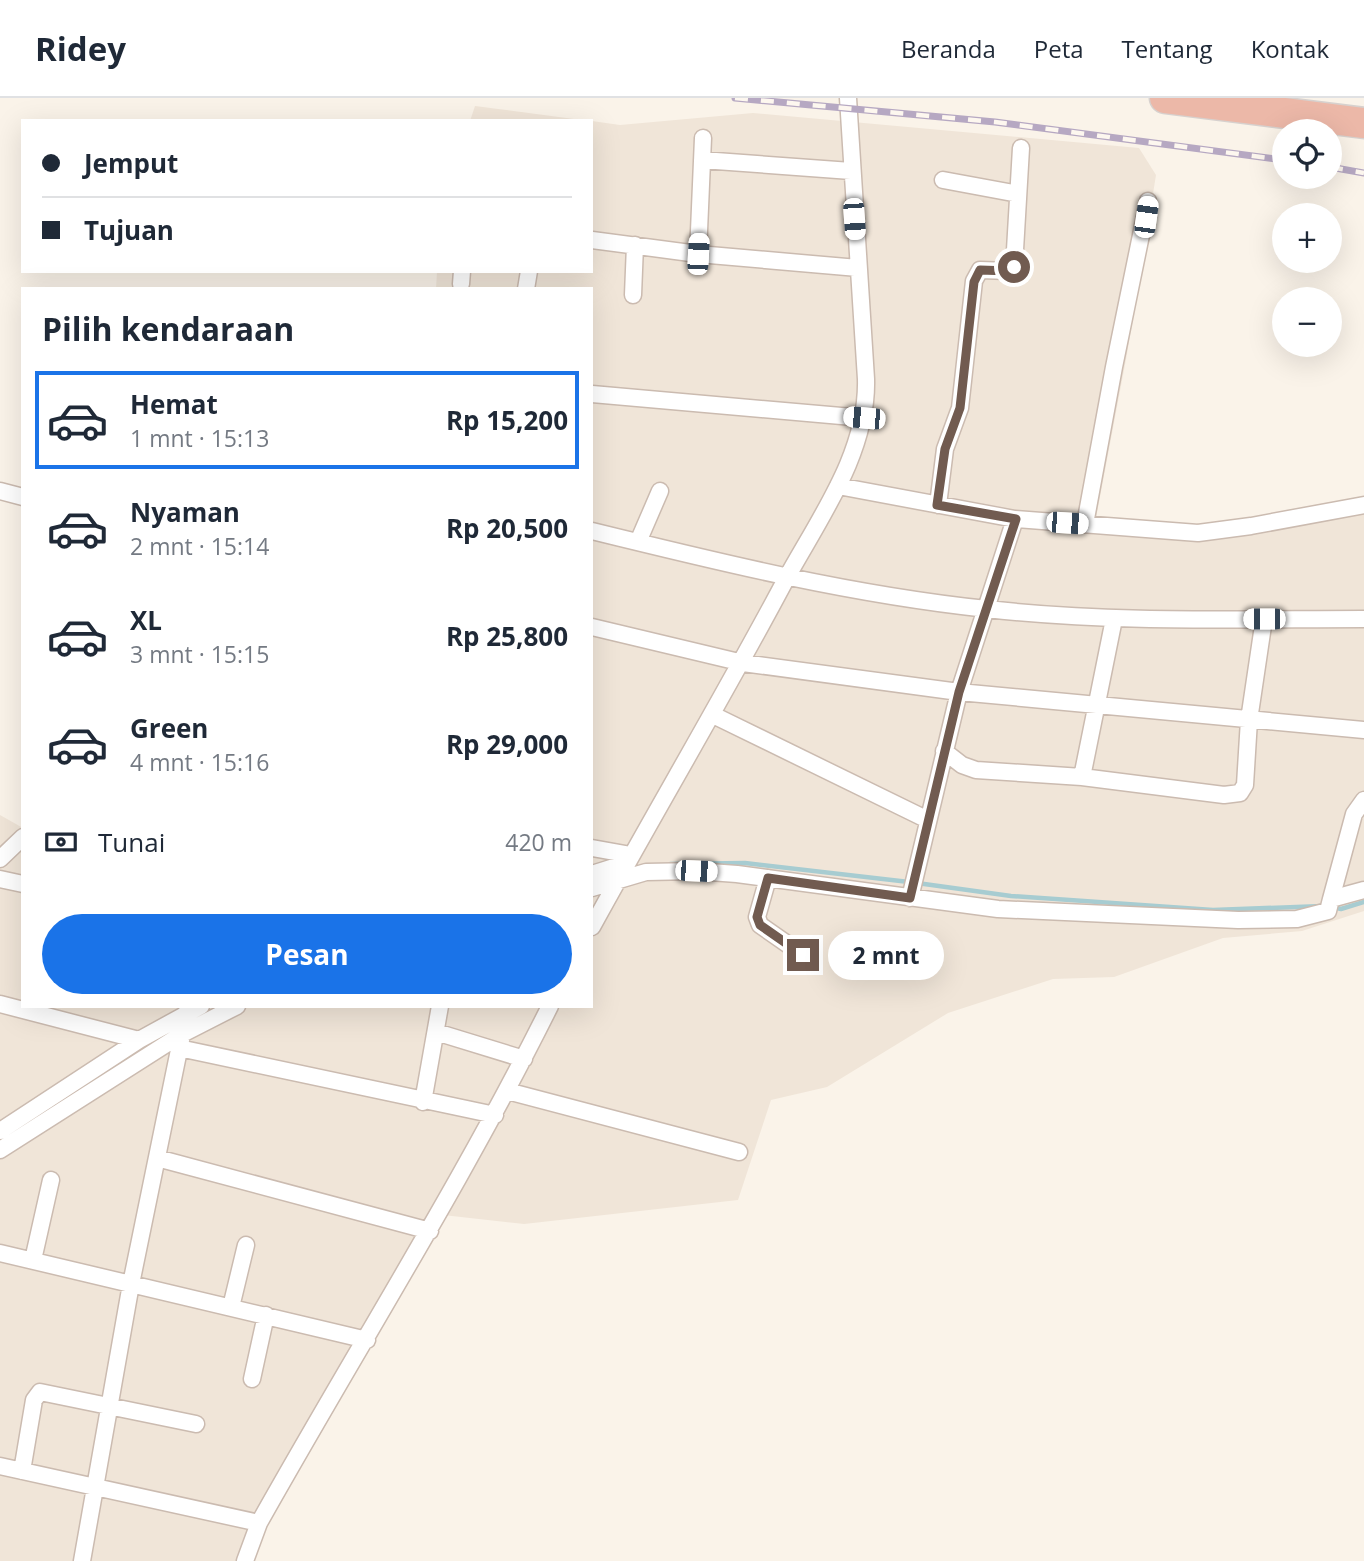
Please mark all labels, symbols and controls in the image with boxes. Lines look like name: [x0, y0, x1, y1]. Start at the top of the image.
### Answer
text: Ridey: [35, 26, 126, 71]
text: Beranda: [901, 32, 996, 65]
text: Peta: [1034, 32, 1084, 65]
text: Tentang: [1122, 32, 1213, 65]
text: Kontak: [1251, 32, 1329, 65]
map controls: [1272, 119, 1342, 357]
button: locate: [1272, 119, 1342, 189]
text: Jemput: [84, 145, 178, 181]
car: [1133, 195, 1160, 239]
car: [843, 197, 866, 241]
button: +: [1272, 203, 1342, 273]
text: Tujuan: [84, 212, 174, 248]
car: [687, 232, 710, 276]
route start: [998, 251, 1030, 283]
button: −: [1272, 287, 1342, 357]
text: Pilih kendaraan: [42, 307, 294, 350]
text: Hemat: [130, 386, 218, 422]
icon: car: [46, 389, 109, 452]
text: Rp 15,200: [446, 402, 568, 438]
car: [843, 406, 886, 430]
text: 1 mnt · 15:13: [130, 422, 269, 454]
text: Nyaman: [130, 494, 240, 530]
icon: car: [46, 497, 109, 560]
text: Rp 20,500: [446, 510, 568, 546]
car: [1046, 511, 1089, 535]
text: 2 mnt · 15:14: [130, 530, 269, 562]
text: XL: [130, 602, 162, 638]
icon: car: [46, 605, 109, 668]
car: [1244, 609, 1286, 630]
text: Rp 25,800: [446, 618, 568, 654]
text: 3 mnt · 15:15: [130, 638, 269, 670]
text: Green: [130, 710, 208, 746]
icon: car: [46, 713, 109, 776]
text: Rp 29,000: [446, 726, 568, 762]
text: 4 mnt · 15:16: [130, 746, 269, 778]
icon: cash: [42, 823, 80, 861]
text: Tunai: [98, 824, 165, 860]
text: 420 m: [505, 826, 572, 858]
car: [675, 860, 718, 882]
button: Pesan: [42, 914, 572, 994]
callout: 2 mnt: [828, 930, 943, 980]
route end: [787, 939, 819, 971]
text: 2 mnt: [853, 939, 919, 971]

